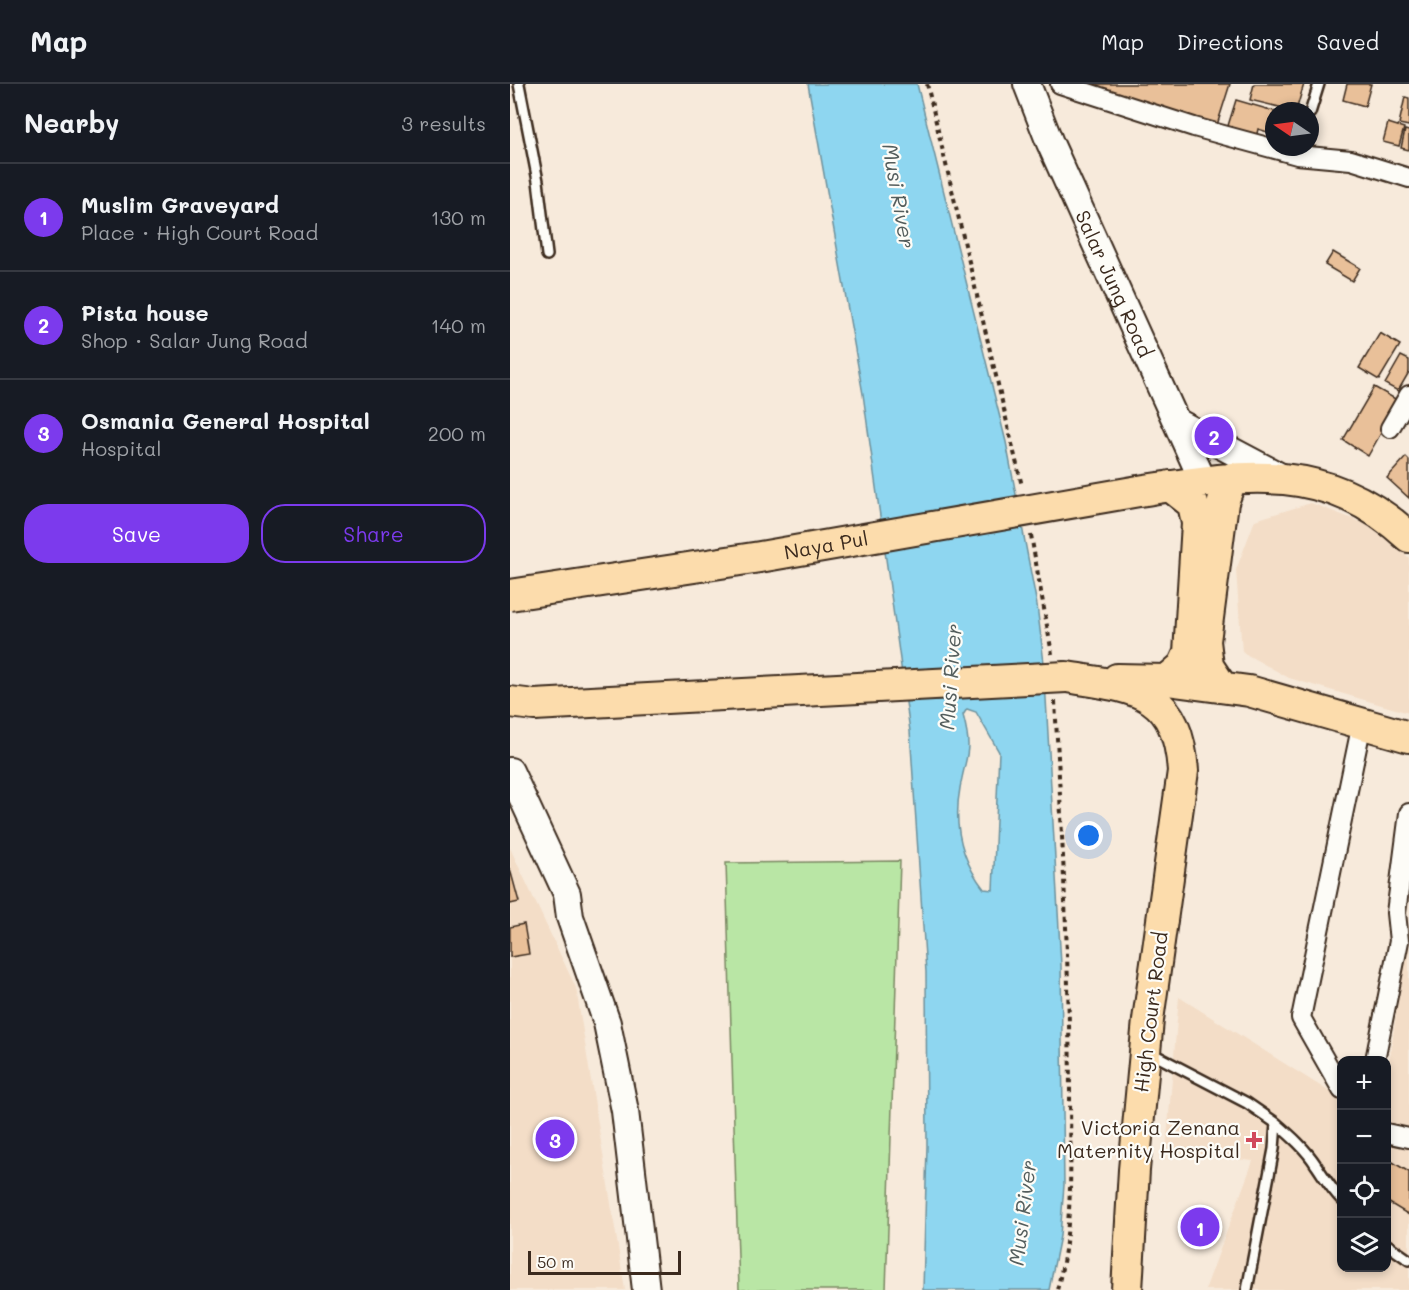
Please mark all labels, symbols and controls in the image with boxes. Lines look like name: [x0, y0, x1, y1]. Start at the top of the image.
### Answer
text: Map: [30, 23, 87, 59]
text: Map: [1101, 28, 1144, 55]
text: Directions: [1177, 28, 1284, 55]
text: Saved: [1317, 28, 1379, 55]
north arrow: [1265, 102, 1319, 156]
text: Nearby: [24, 106, 119, 140]
text: 3 results: [401, 110, 486, 136]
water label: Musi River: [877, 141, 922, 250]
text: Muslim Graveyard: [81, 190, 279, 219]
text: 1: [39, 204, 48, 230]
text: 130 m: [431, 204, 486, 230]
street label: Salar Jung Road: [1070, 206, 1159, 361]
text: Place · High Court Road: [81, 219, 318, 245]
text: Pista house: [81, 298, 209, 327]
text: 2: [38, 312, 49, 338]
text: 140 m: [431, 312, 486, 338]
text: Shop · Salar Jung Road: [81, 327, 308, 353]
text: Osmania General Hospital: [81, 406, 370, 435]
pin: 2: [1194, 414, 1234, 458]
text: 3: [38, 420, 50, 446]
text: 200 m: [428, 420, 486, 446]
text: Hospital: [81, 435, 162, 461]
button: Save: [24, 504, 249, 563]
button: Share: [261, 504, 486, 563]
street label: Naya Pul: [782, 524, 870, 565]
water label: Musi River: [932, 623, 967, 731]
your location: [1074, 821, 1103, 850]
street label: High Court Road: [1127, 930, 1173, 1094]
map controls: [1337, 1056, 1391, 1272]
button: +: [1337, 1056, 1391, 1110]
button: −: [1337, 1110, 1391, 1164]
place label: Victoria Zenana Maternity Hospital: [1057, 1114, 1240, 1163]
pin: 3: [536, 1116, 574, 1162]
marker: Victoria Zenana Maternity Hospital: [1245, 1131, 1263, 1149]
water label: Musi River: [1002, 1159, 1041, 1267]
button: locate: [1337, 1164, 1391, 1218]
pin: 1: [1180, 1204, 1220, 1250]
button: layers: [1337, 1218, 1391, 1272]
scale bar: [528, 1248, 681, 1276]
text: 50 m: [537, 1251, 574, 1272]

